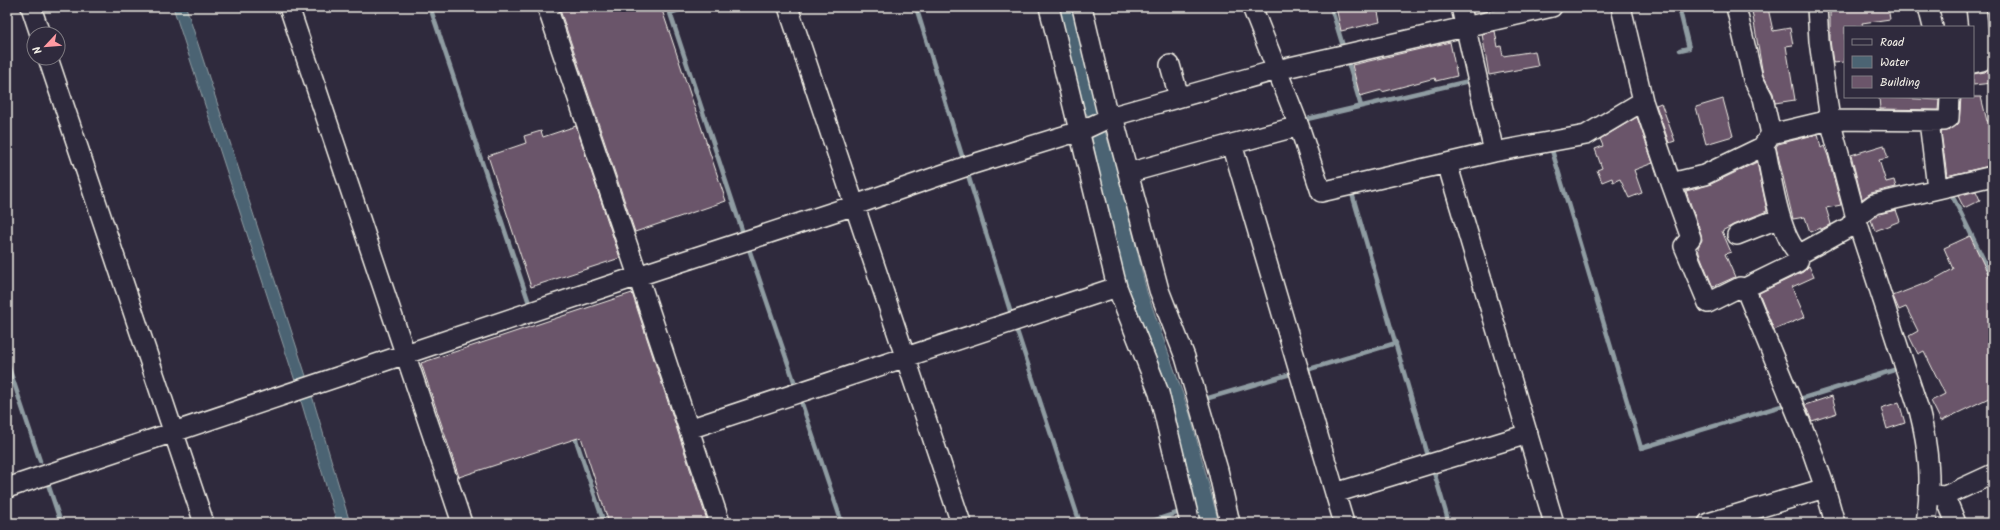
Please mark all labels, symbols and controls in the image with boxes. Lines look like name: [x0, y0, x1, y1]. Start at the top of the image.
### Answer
north arrow: [26, 26, 66, 66]
legend: [1844, 26, 1974, 98]
text: Road: [1880, 33, 1905, 52]
text: N: [28, 43, 48, 57]
text: Water: [1880, 53, 1910, 72]
text: Building: [1880, 73, 1920, 92]

